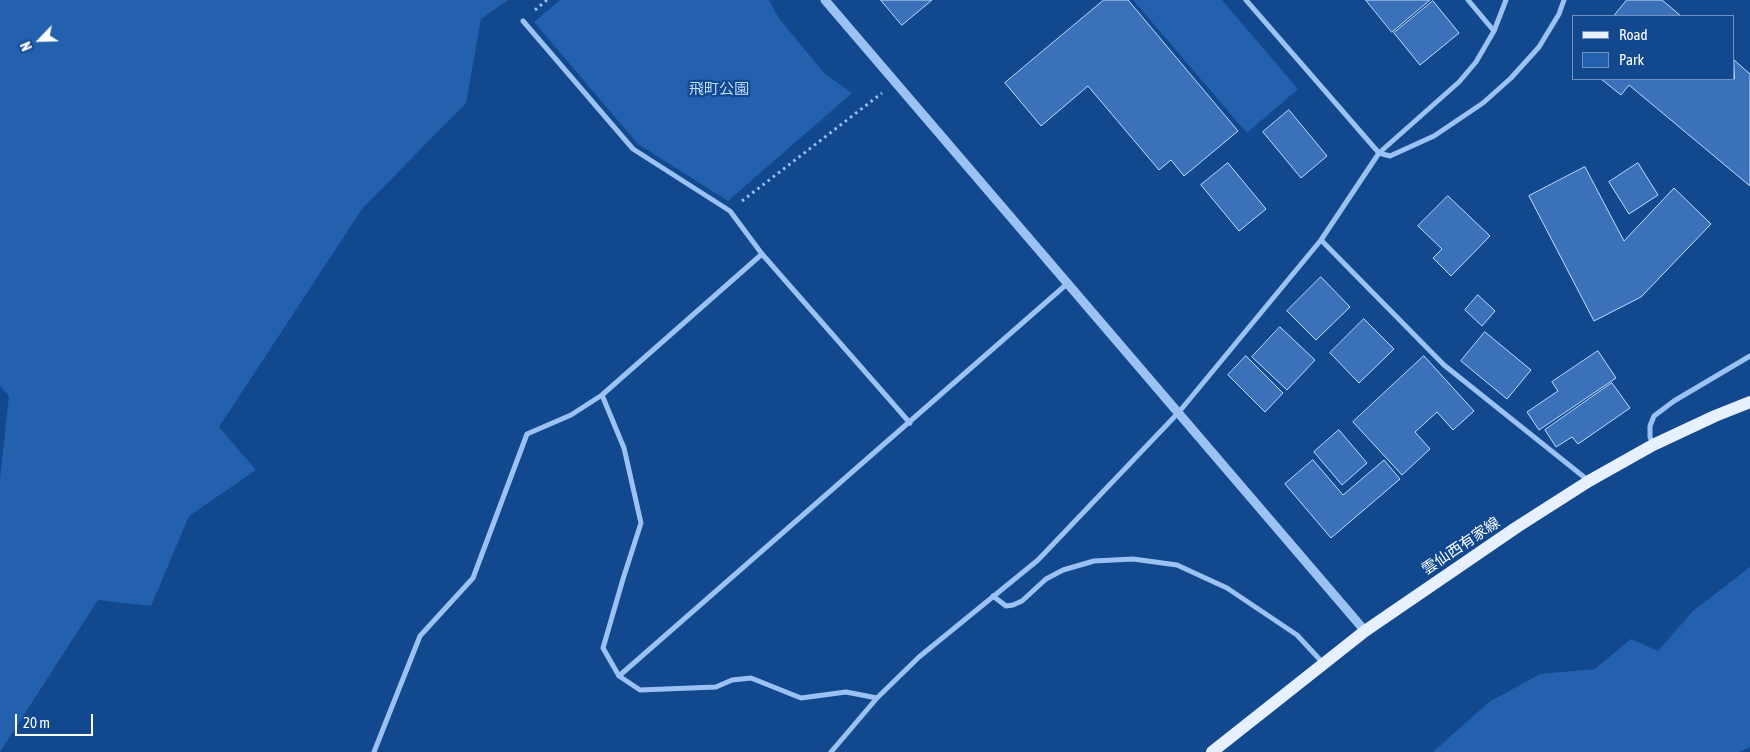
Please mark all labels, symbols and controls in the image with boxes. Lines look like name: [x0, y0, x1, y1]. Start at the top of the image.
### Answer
north arrow: [15, 15, 65, 65]
legend: [1572, 15, 1735, 80]
text: Road: [1619, 26, 1648, 43]
text: N: [17, 39, 35, 53]
text: Park: [1619, 51, 1644, 68]
park label: 飛町公園: [689, 80, 749, 98]
street label: 雲仙西有家線: [1419, 513, 1503, 579]
scale bar: [18, 704, 95, 736]
text: 20 m: [23, 714, 50, 731]

